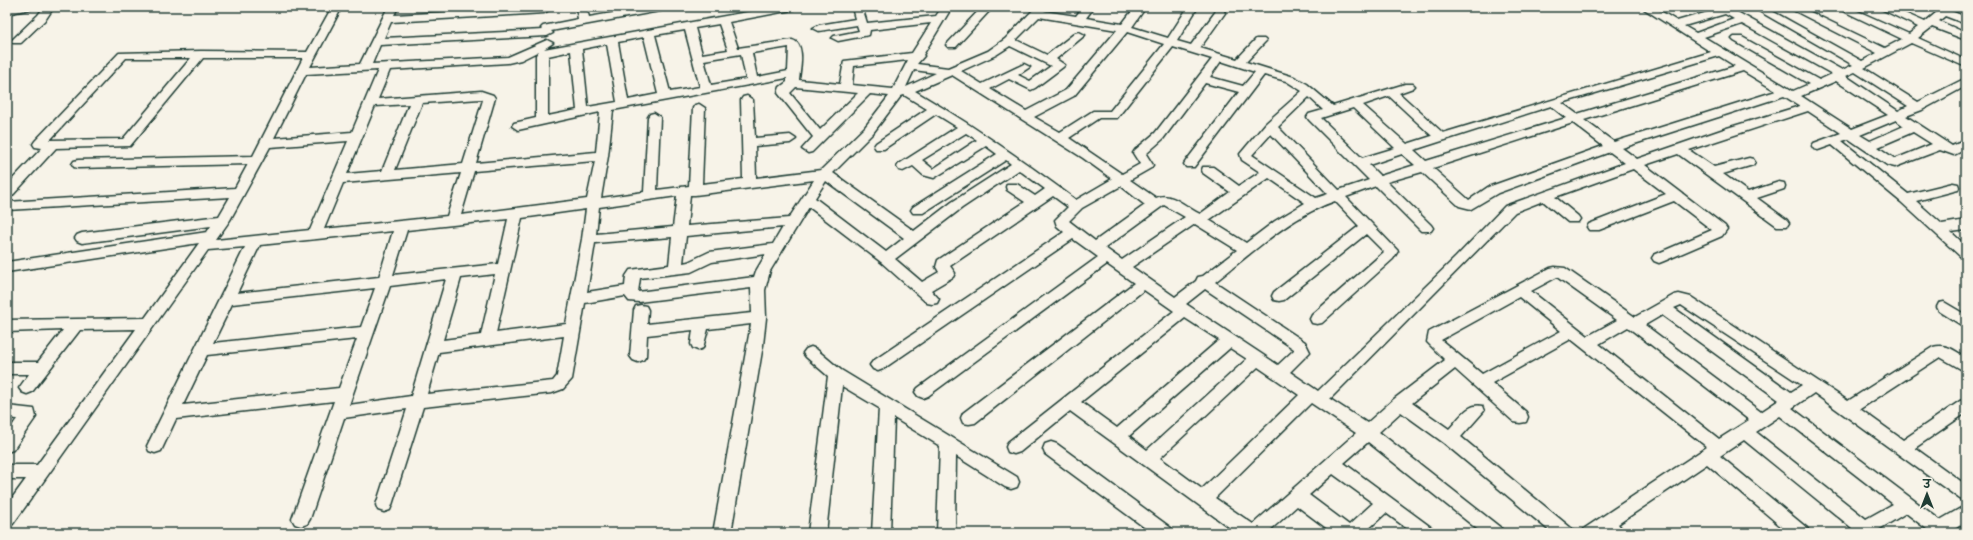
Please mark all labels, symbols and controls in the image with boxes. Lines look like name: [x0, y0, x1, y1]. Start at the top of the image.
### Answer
north arrow: [1907, 474, 1947, 514]
text: उ: [1922, 478, 1932, 491]

